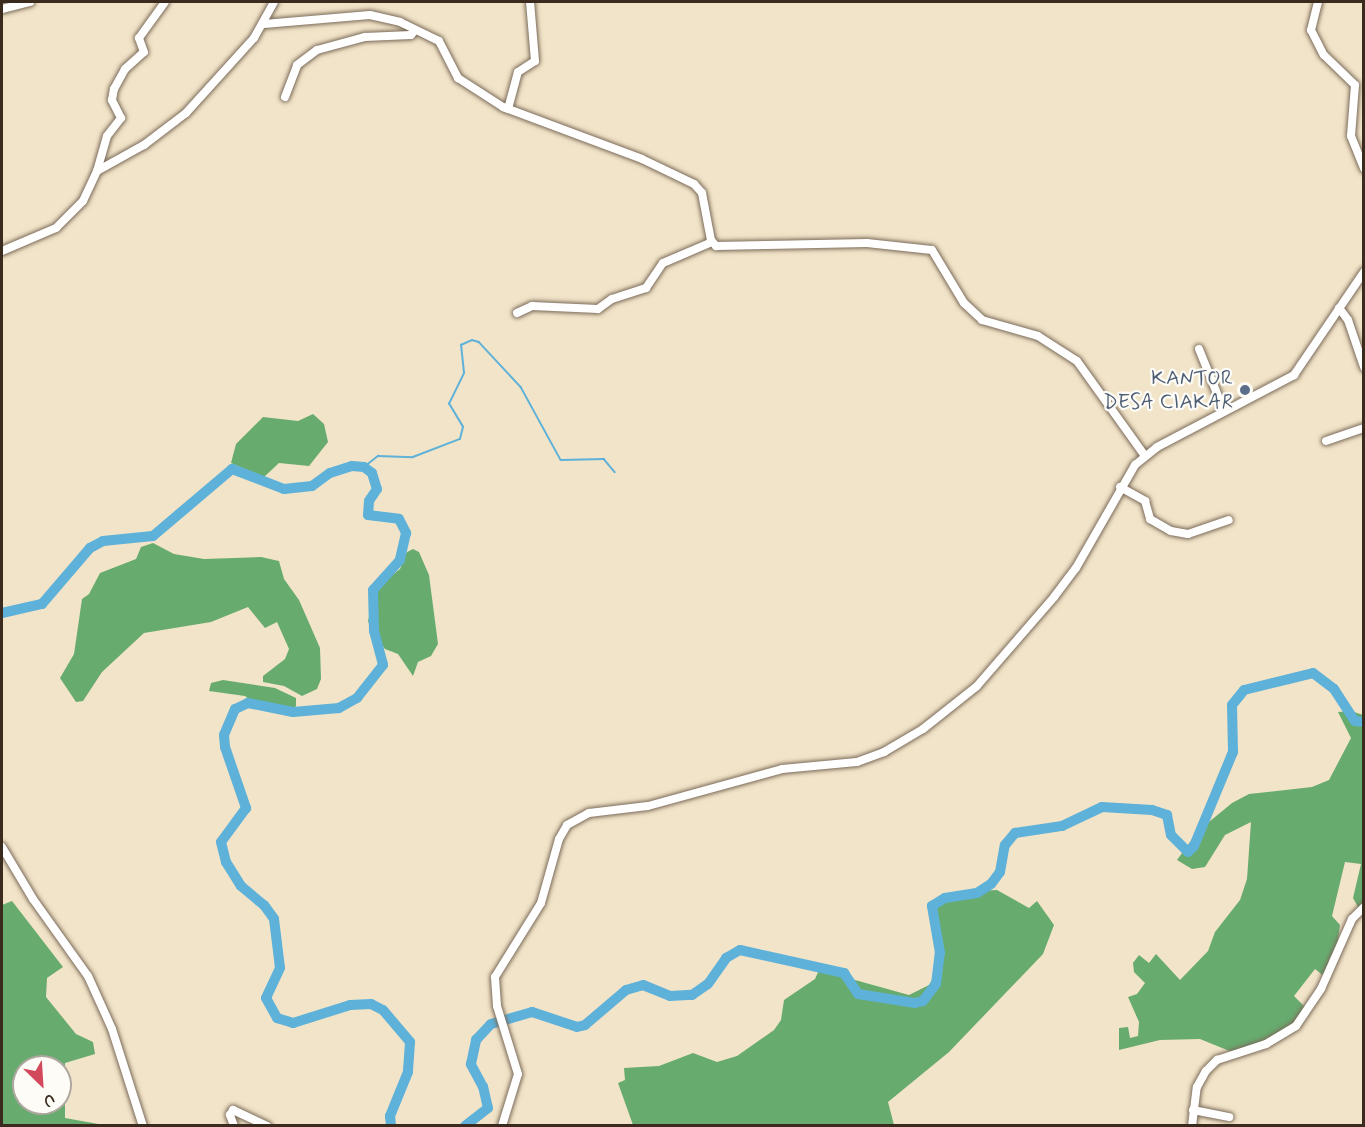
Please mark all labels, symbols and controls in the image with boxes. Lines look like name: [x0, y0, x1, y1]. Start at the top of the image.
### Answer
place label: KANTOR DESA CIAKAR: [1095, 365, 1233, 415]
marker: KANTOR DESA CIAKAR: [1238, 383, 1252, 397]
north arrow: [12, 1055, 72, 1115]
text: U: [40, 1088, 58, 1112]

